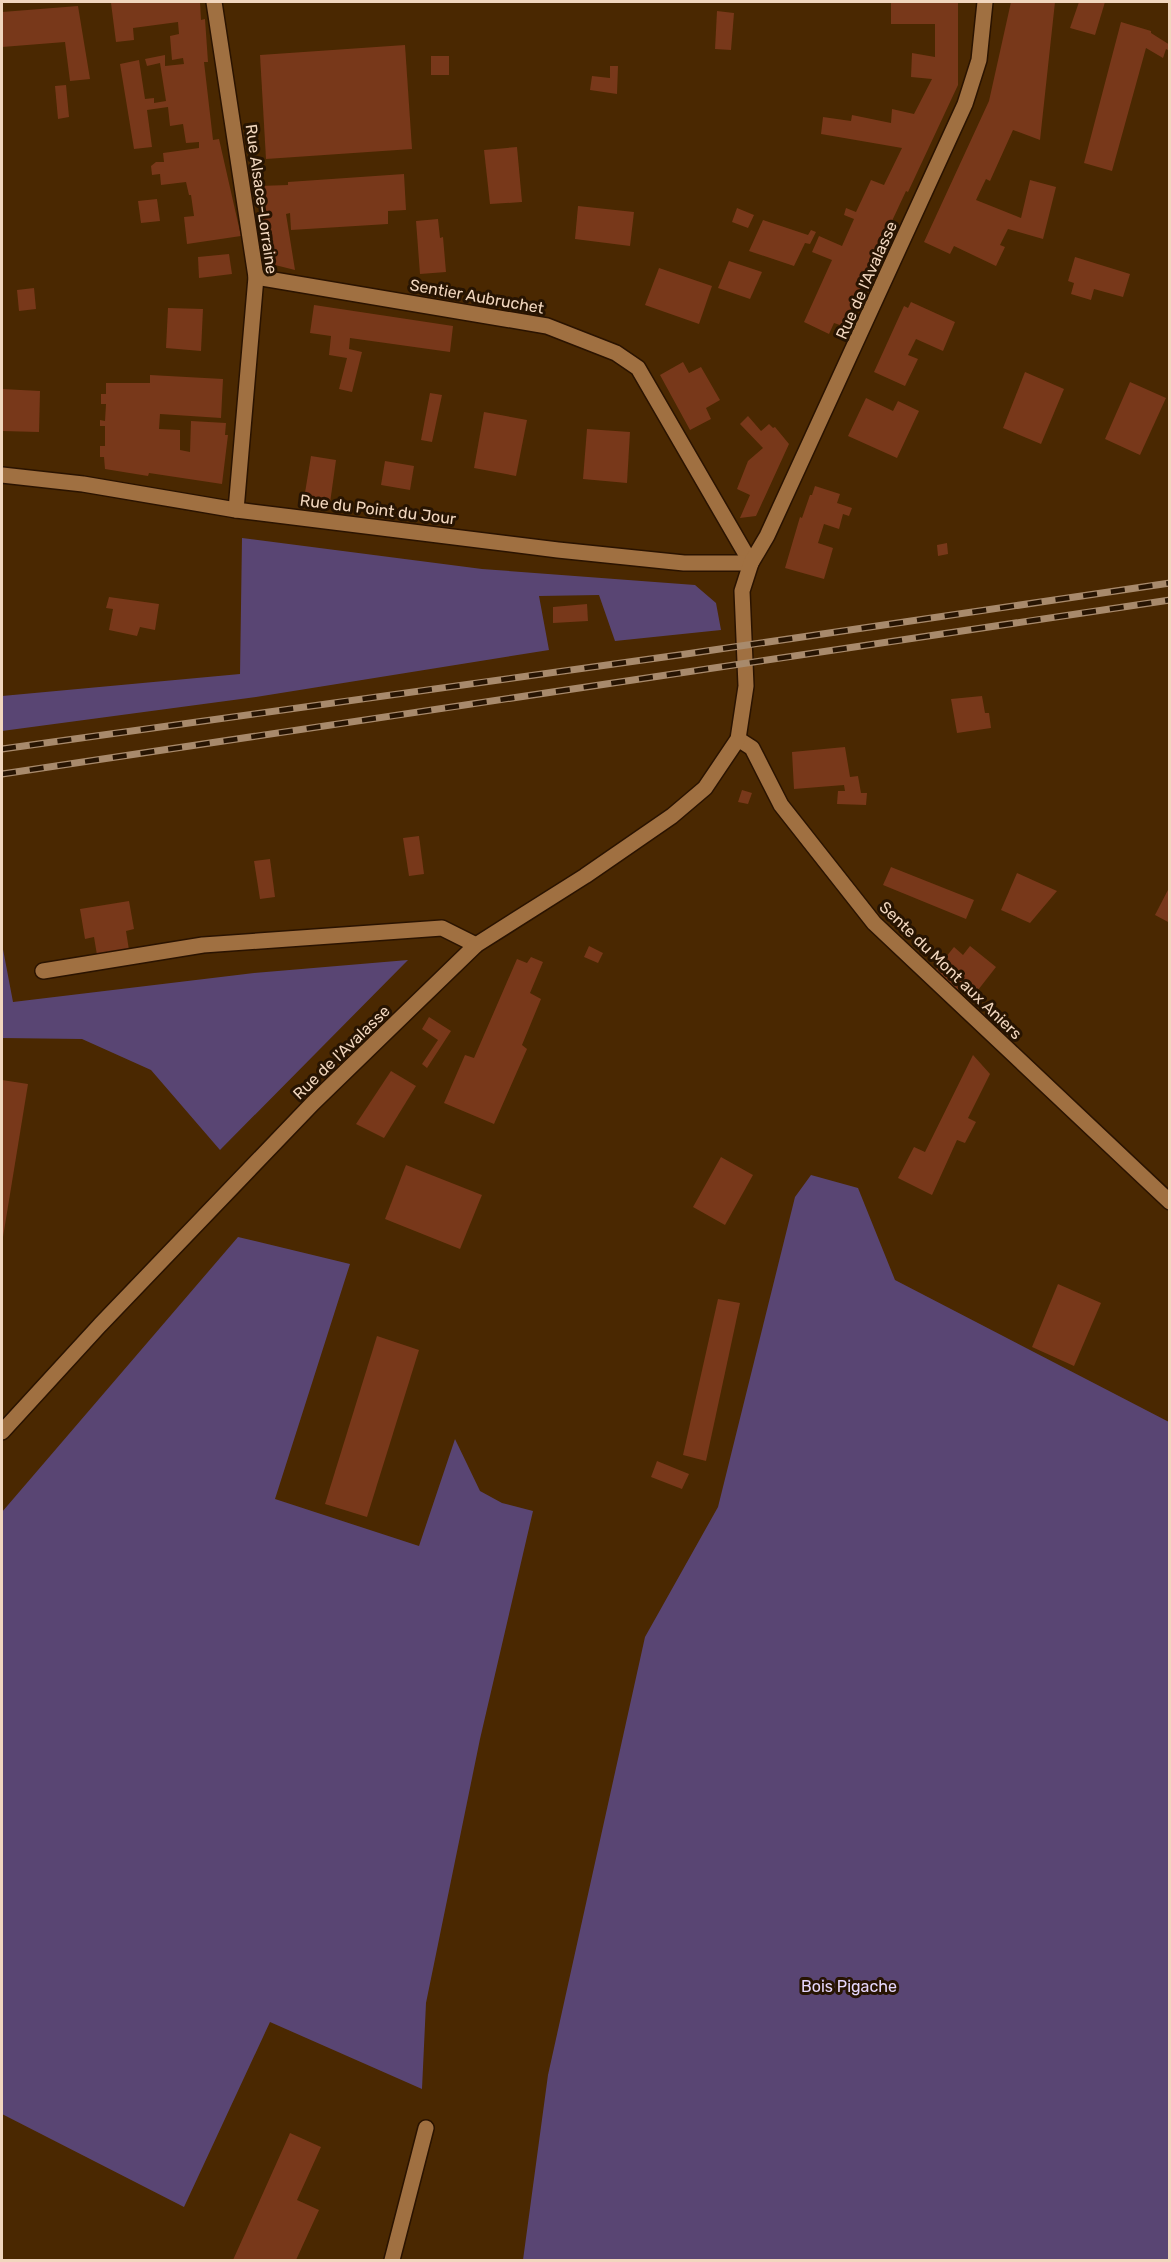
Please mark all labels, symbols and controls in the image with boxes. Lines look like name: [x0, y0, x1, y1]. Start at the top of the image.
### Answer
street label: Rue Alsace-Lorraine: [242, 123, 281, 275]
street label: Rue de l'Avalasse: [832, 218, 901, 342]
street label: Sentier Aubruchet: [408, 275, 546, 318]
street label: Rue du Point du Jour: [299, 490, 457, 529]
street label: Sente du Mont aux Aniers: [876, 897, 1026, 1043]
street label: Rue de l'Avalasse: [289, 1001, 394, 1103]
park label: Bois Pigache: [801, 1977, 897, 1996]

